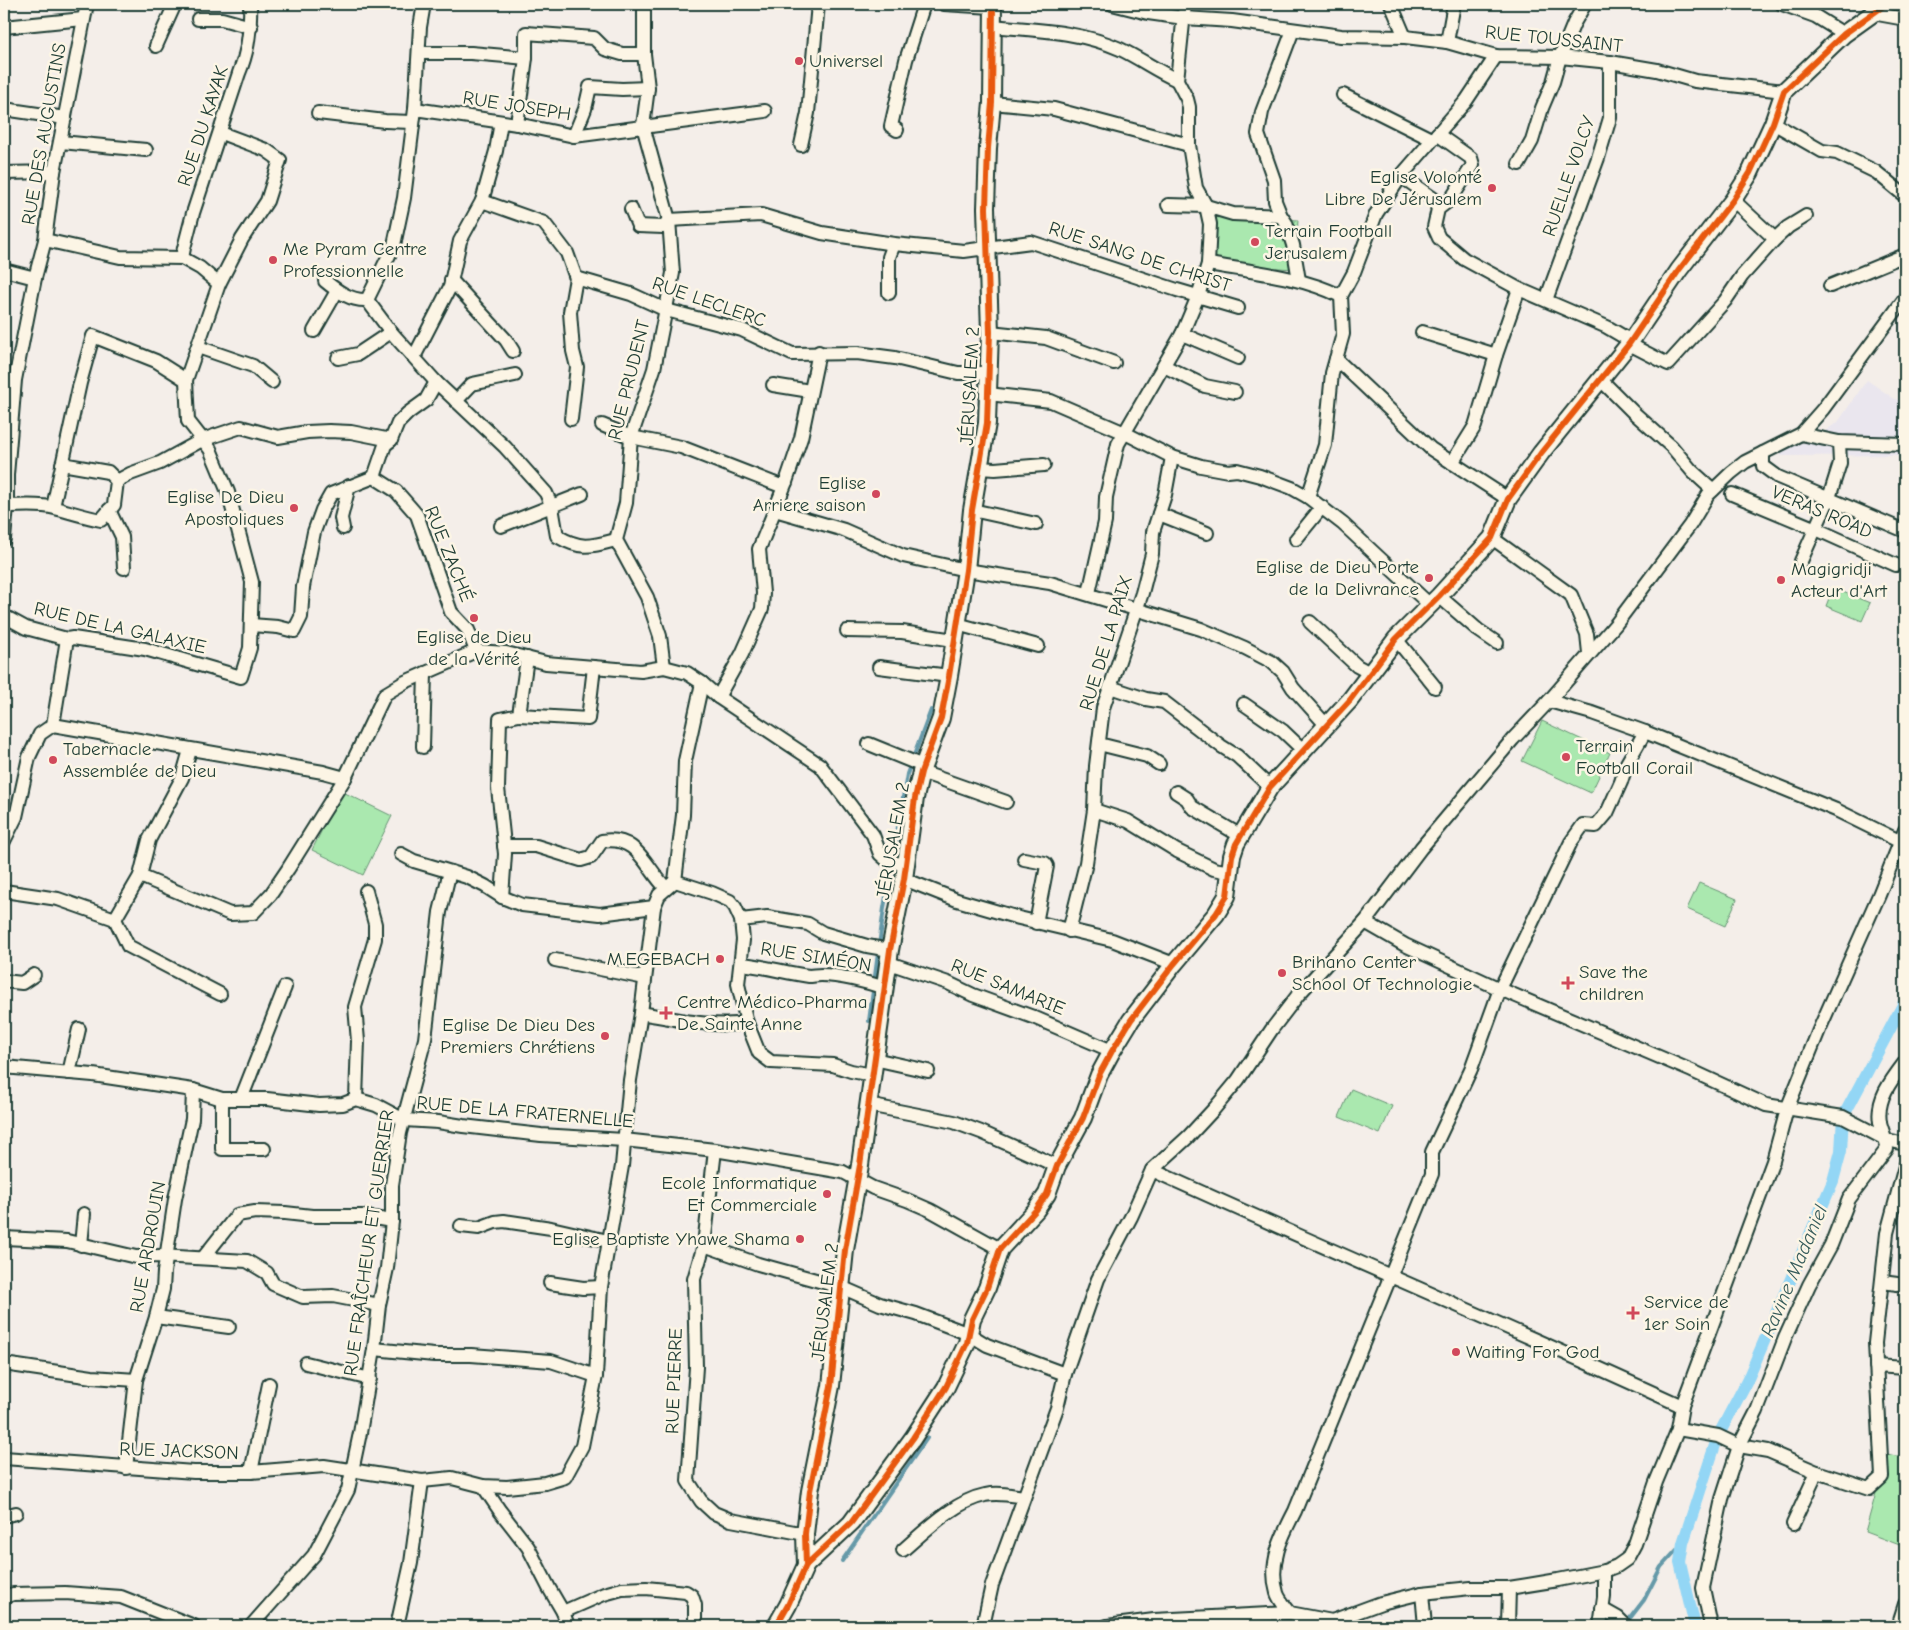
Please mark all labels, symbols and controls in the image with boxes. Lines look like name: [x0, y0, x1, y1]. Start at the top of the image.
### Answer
street label: RUE TOUSSAINT: [1484, 21, 1624, 57]
street label: RUE DES AUGUSTINS: [17, 41, 71, 227]
place label: Universel: [809, 50, 883, 72]
marker: Universel: [793, 55, 805, 67]
street label: RUE DU KAYAK: [173, 63, 233, 189]
street label: RUE JOSEPH: [461, 87, 573, 125]
street label: RUELLE VOLCY: [1538, 112, 1600, 239]
place label: Eglise Volonté Libre De Jérusalem: [1325, 166, 1482, 210]
marker: Eglise Volonté Libre De Jérusalem: [1486, 182, 1498, 194]
street label: RUE SANG DE CHRIST: [1046, 217, 1234, 297]
place label: Terrain Football Jerusalem: [1265, 220, 1392, 264]
marker: Terrain Football Jerusalem: [1249, 236, 1261, 248]
place label: Me Pyram Centre Professionnelle: [283, 238, 427, 282]
marker: Me Pyram Centre Professionnelle: [267, 254, 279, 266]
street label: RUE LECLERC: [649, 272, 769, 332]
street label: RUE PRUDENT: [603, 318, 655, 442]
street label: JÉRUSALEM 2: [956, 326, 984, 446]
place label: Eglise Arriere saison: [753, 472, 866, 516]
street label: VERAS ROAD: [1768, 481, 1876, 543]
place label: Eglise De Dieu Apostoliques: [167, 486, 284, 530]
marker: Eglise Arriere saison: [870, 488, 882, 500]
marker: Eglise De Dieu Apostoliques: [288, 502, 300, 514]
street label: RUE ZACHÉ: [420, 503, 478, 605]
place label: Eglise de Dieu Porte de la Delivrance: [1256, 556, 1419, 600]
place label: Magigridji Acteur d'Art: [1791, 558, 1888, 602]
marker: Eglise de Dieu Porte de la Delivrance: [1423, 572, 1435, 584]
street label: RUE DE LA PAIX: [1075, 573, 1137, 713]
marker: Magigridji Acteur d'Art: [1775, 574, 1787, 586]
street label: RUE DE LA GALAXIE: [32, 597, 208, 659]
marker: Eglise de Dieu de la Vérité: [468, 612, 480, 624]
place label: Eglise de Dieu de la Vérité: [416, 626, 532, 670]
place label: Terrain Football Corail: [1576, 735, 1693, 779]
place label: Tabernacle Assemblée de Dieu: [63, 738, 216, 782]
marker: Terrain Football Corail: [1560, 751, 1572, 763]
marker: Tabernacle Assemblée de Dieu: [47, 754, 59, 766]
street label: JÉRUSALEM 2: [872, 780, 914, 902]
street label: RUE SIMÉON: [759, 937, 873, 977]
place label: M.EGEBACH: [607, 948, 710, 970]
place label: Brihano Center School Of Technologie: [1292, 951, 1472, 995]
marker: M.EGEBACH: [714, 953, 726, 965]
street label: RUE SAMARIE: [948, 954, 1068, 1020]
place label: Save the children: [1579, 961, 1648, 1005]
marker: Brihano Center School Of Technologie: [1276, 967, 1288, 979]
marker: Save the children: [1561, 976, 1575, 990]
place label: Centre Médico-Pharma De Sainte Anne: [677, 991, 868, 1035]
marker: Centre Médico-Pharma De Sainte Anne: [659, 1006, 673, 1020]
place label: Eglise De Dieu Des Premiers Chrétiens: [440, 1014, 595, 1058]
marker: Eglise De Dieu Des Premiers Chrétiens: [599, 1030, 611, 1042]
street label: RUE DE LA FRATERNELLE: [415, 1092, 635, 1132]
street label: RUE FRAÎCHEUR ET GUERRIER: [339, 1108, 399, 1378]
place label: Ecole Informatique Et Commerciale: [662, 1172, 817, 1216]
street label: RUE ARDROUIN: [126, 1180, 170, 1314]
marker: Ecole Informatique Et Commerciale: [821, 1188, 833, 1200]
water label: Ravine Madaniel: [1756, 1201, 1832, 1340]
place label: Eglise Baptiste Yhawe Shama: [552, 1228, 790, 1250]
marker: Eglise Baptiste Yhawe Shama: [794, 1233, 806, 1245]
street label: JÉRUSALEM 2: [807, 1241, 843, 1363]
place label: Service de 1er Soin: [1644, 1291, 1728, 1335]
marker: Service de 1er Soin: [1626, 1306, 1640, 1320]
street label: RUE PIERRE: [661, 1328, 687, 1434]
place label: Waiting For God: [1466, 1341, 1600, 1363]
marker: Waiting For God: [1450, 1346, 1462, 1358]
street label: RUE JACKSON: [119, 1438, 239, 1464]

